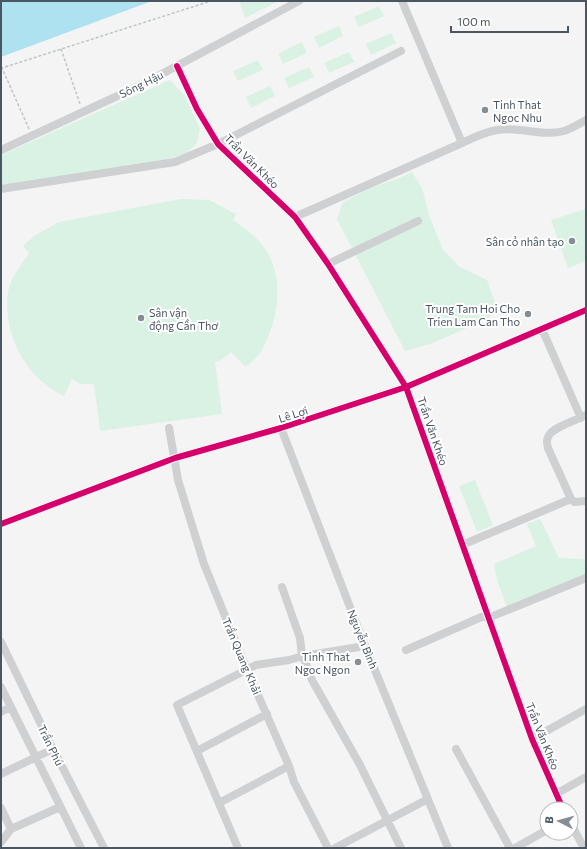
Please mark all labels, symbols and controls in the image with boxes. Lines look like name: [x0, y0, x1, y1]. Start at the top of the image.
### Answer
scale bar: [451, 8, 568, 34]
text: 100 m: [457, 14, 491, 28]
street label: Sông Hậu: [117, 68, 165, 100]
place label: Tinh That Ngoc Nhu: [493, 98, 542, 124]
marker: Tinh That Ngoc Nhu: [480, 105, 490, 115]
street label: Trần Văn Khéo: [222, 131, 282, 191]
place label: Sân cỏ nhân tạo: [486, 235, 564, 248]
marker: Sân cỏ nhân tạo: [567, 236, 577, 246]
place label: Trung Tam Hoi Cho Trien Lam Can Tho: [425, 302, 520, 328]
place label: Sân vận động Cần Thơ: [149, 306, 218, 332]
marker: Trung Tam Hoi Cho Trien Lam Can Tho: [523, 309, 533, 319]
marker: Sân vận động Cần Thơ: [136, 313, 146, 323]
street label: Trần Văn Khéo: [415, 395, 451, 467]
street label: Lê Lợi: [277, 403, 310, 425]
street label: Nguyễn Bình: [345, 607, 382, 670]
street label: Trần Quang Khải: [220, 616, 264, 696]
place label: Tinh That Ngoc Ngon: [295, 650, 350, 676]
marker: Tinh That Ngoc Ngon: [353, 657, 363, 667]
street label: Trần Văn Khéo: [524, 700, 563, 772]
street label: Trần Phú: [36, 722, 66, 768]
north arrow: [539, 801, 579, 841]
text: B: [542, 816, 555, 824]

